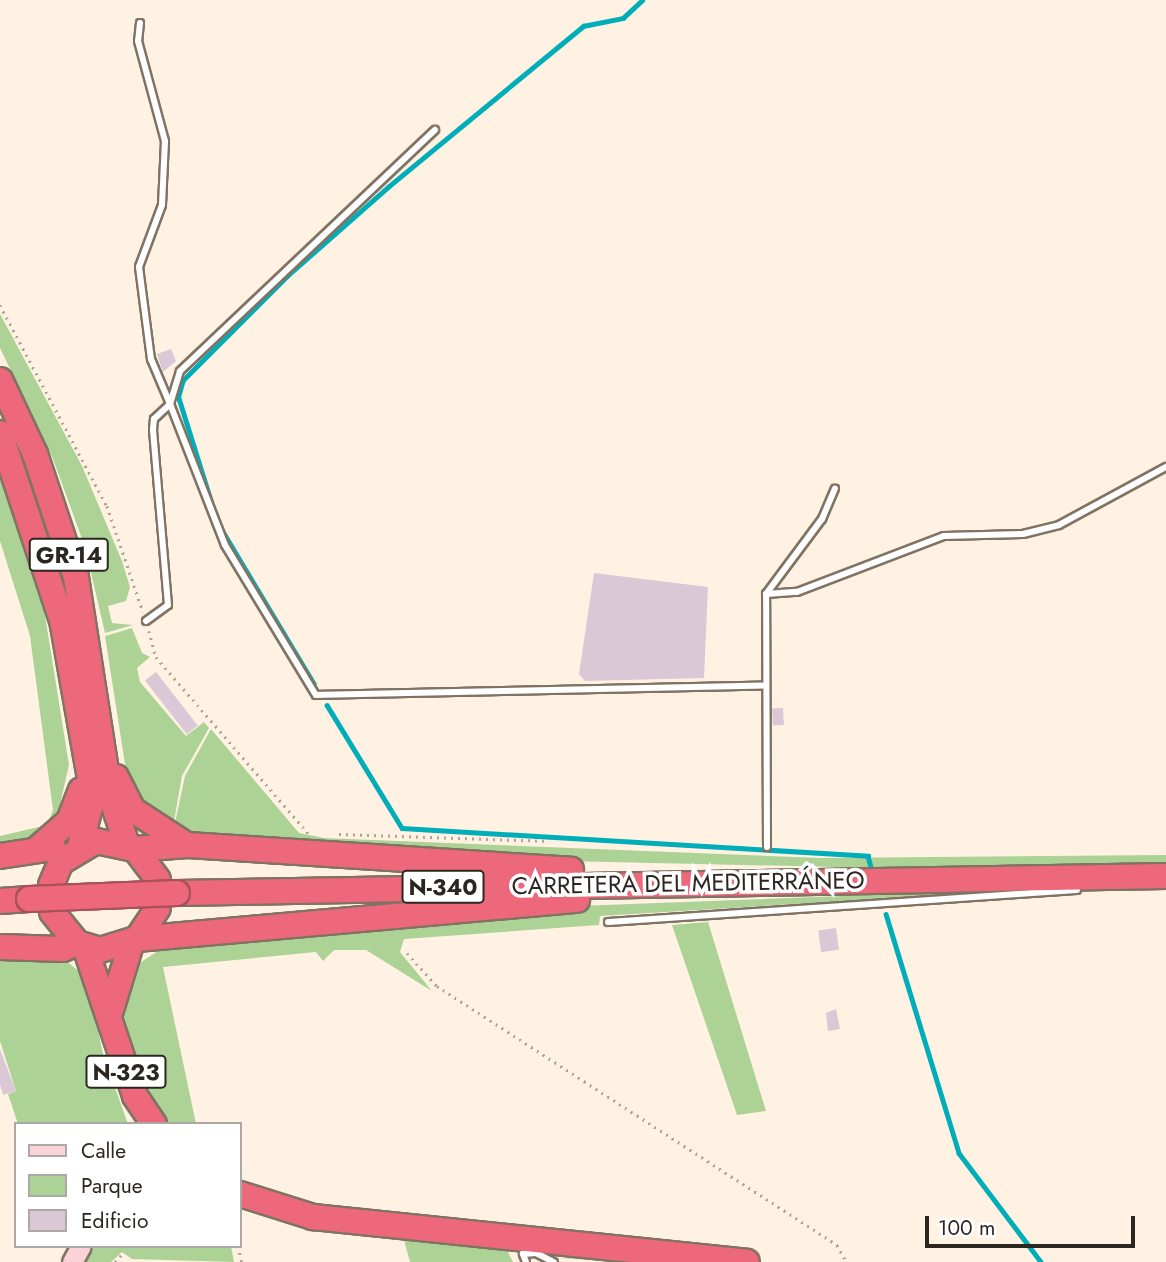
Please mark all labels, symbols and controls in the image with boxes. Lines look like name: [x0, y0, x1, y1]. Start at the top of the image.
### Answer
road number: GR-14: [29, 536, 109, 575]
street label: CARRETERA DEL MEDITERRÁNEO: [511, 866, 865, 900]
road number: N-340: [401, 867, 485, 906]
road number: N-323: [84, 1052, 168, 1092]
legend: [14, 1122, 242, 1248]
text: Calle: [81, 1136, 126, 1166]
text: Parque: [81, 1171, 143, 1201]
scale bar: [928, 1202, 1138, 1246]
text: Edificio: [81, 1206, 148, 1236]
text: 100 m: [938, 1213, 995, 1243]

